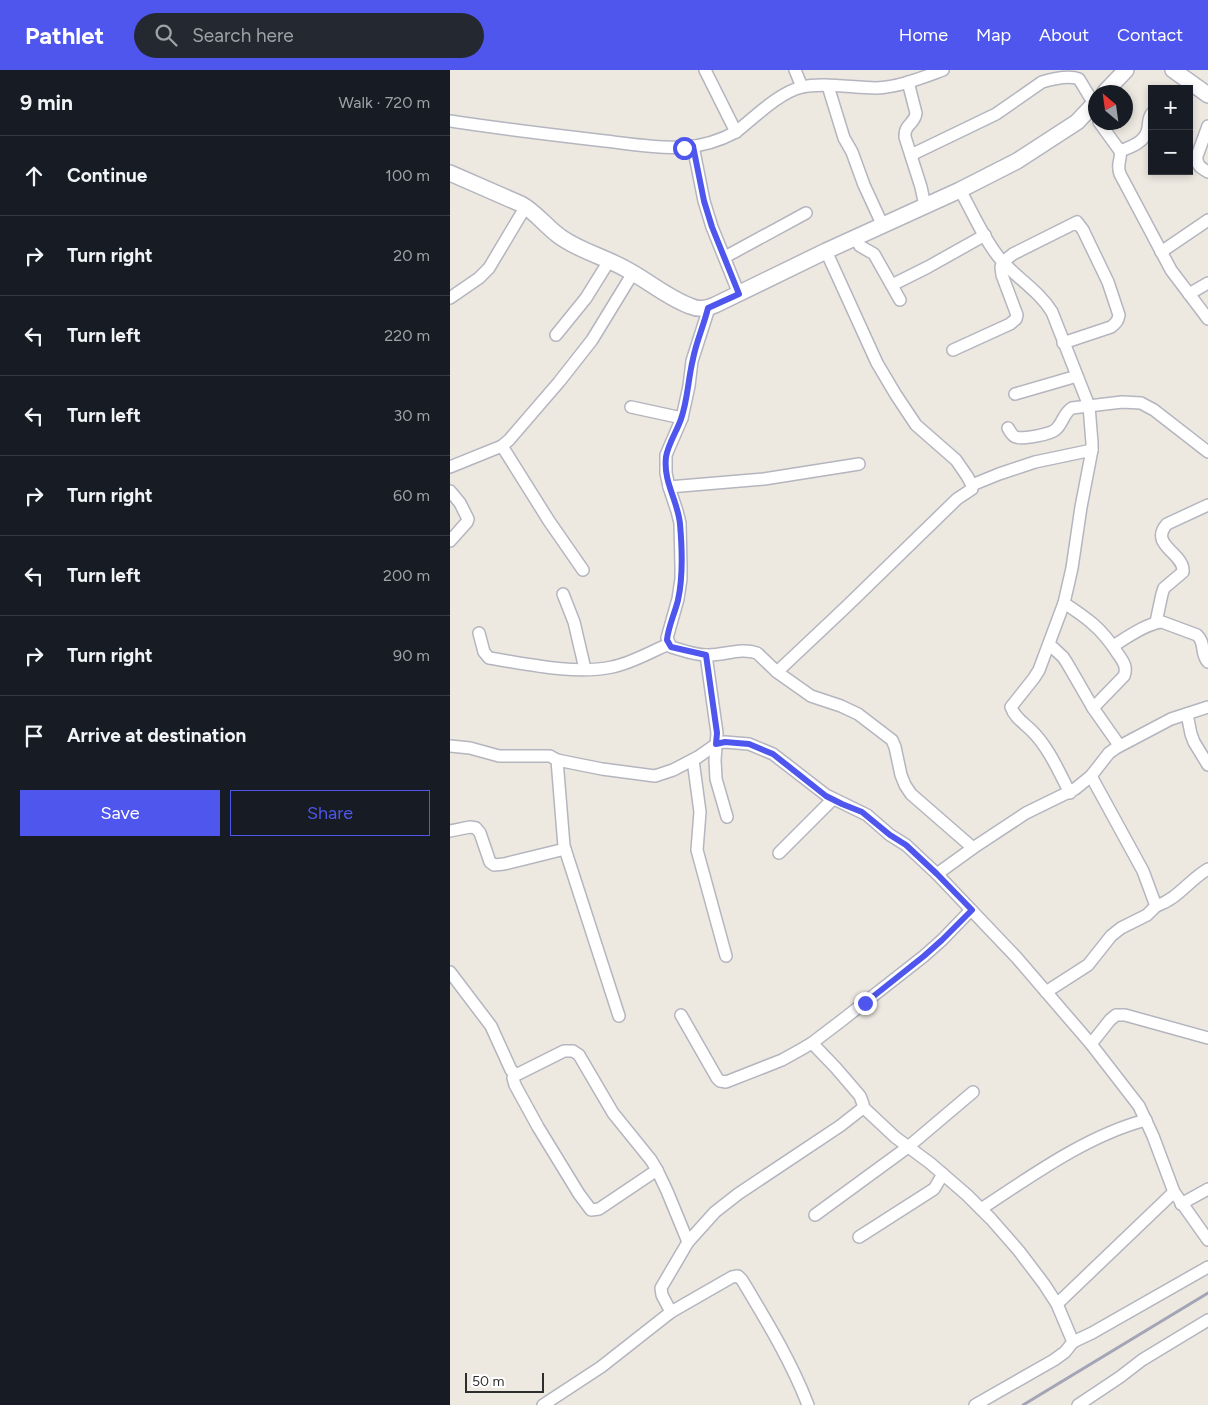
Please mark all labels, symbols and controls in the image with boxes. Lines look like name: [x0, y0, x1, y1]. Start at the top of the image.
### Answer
search box: [134, 13, 484, 58]
text: Pathlet: [25, 21, 104, 50]
icon: search: [152, 21, 180, 49]
text: Search here: [192, 24, 294, 47]
text: Home: [899, 24, 948, 46]
text: Map: [976, 24, 1011, 46]
text: About: [1039, 24, 1089, 46]
text: Contact: [1117, 24, 1183, 46]
north arrow: [1088, 85, 1133, 130]
map controls: [1148, 85, 1193, 175]
button: +: [1148, 85, 1193, 130]
text: 9 min: [20, 90, 73, 115]
text: Walk · 720 m: [339, 93, 430, 112]
button: −: [1148, 130, 1193, 175]
route start: [673, 137, 696, 160]
icon: ahead: [20, 162, 48, 190]
text: Continue: [67, 164, 147, 187]
text: 100 m: [385, 166, 430, 185]
icon: right: [20, 242, 48, 270]
text: Turn right: [67, 244, 153, 267]
text: 20 m: [393, 246, 430, 265]
icon: left: [20, 322, 48, 350]
text: Turn left: [67, 324, 141, 347]
text: 220 m: [384, 326, 430, 345]
icon: left: [20, 402, 48, 430]
text: Turn left: [67, 404, 141, 427]
text: 30 m: [393, 406, 430, 425]
icon: right: [20, 482, 48, 510]
text: Turn right: [67, 484, 153, 507]
text: 60 m: [393, 486, 430, 505]
icon: left: [20, 562, 48, 590]
text: Turn left: [67, 564, 141, 587]
text: 200 m: [383, 566, 430, 585]
icon: right: [20, 642, 48, 670]
text: Turn right: [67, 644, 153, 667]
text: 90 m: [393, 646, 430, 665]
icon: arrive: [20, 722, 48, 750]
text: Arrive at destination: [67, 724, 246, 747]
button: Save: [20, 790, 220, 836]
button: Share: [230, 790, 430, 836]
route end: [854, 992, 877, 1015]
scale bar: [465, 1370, 544, 1393]
text: 50 m: [472, 1373, 504, 1390]

